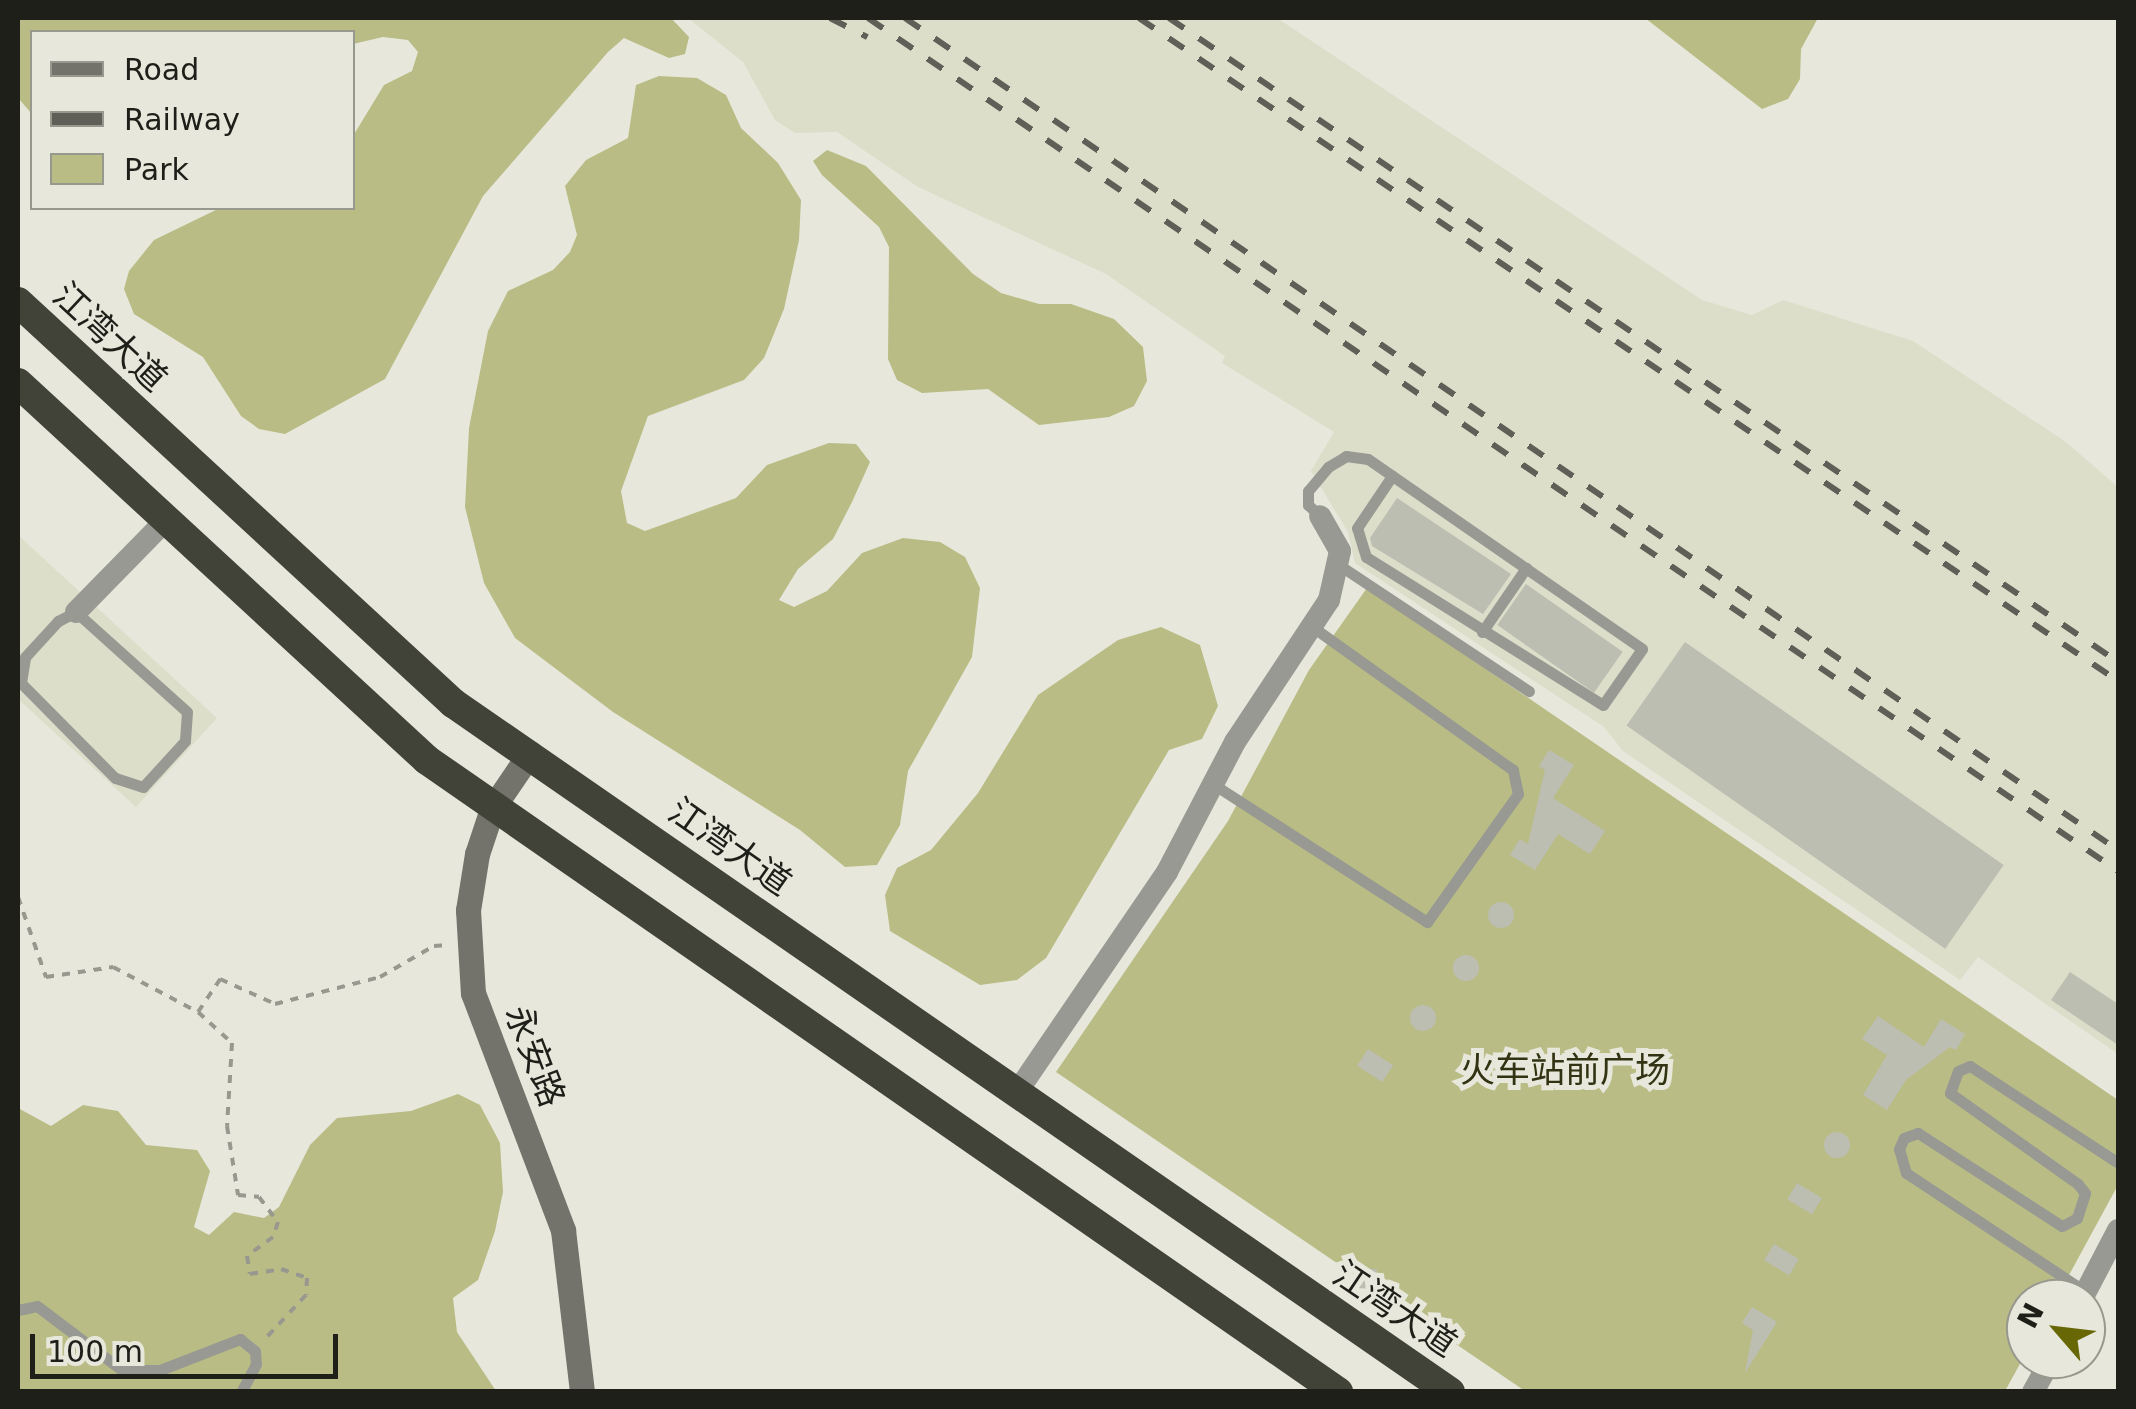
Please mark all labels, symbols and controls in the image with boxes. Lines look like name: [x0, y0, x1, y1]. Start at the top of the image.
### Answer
legend: [30, 30, 355, 210]
text: Road: [124, 52, 199, 87]
text: Railway: [124, 102, 240, 137]
text: Park: [124, 152, 189, 187]
street label: 江湾大道: [44, 274, 176, 400]
street label: 江湾大道: [661, 790, 799, 904]
street label: 永安路: [497, 999, 573, 1113]
park label: 火车站前广场: [1460, 1049, 1670, 1091]
street label: 江湾大道: [1325, 1252, 1465, 1366]
north arrow: [2006, 1279, 2106, 1379]
text: N: [2011, 1298, 2051, 1334]
scale bar: [35, 1314, 342, 1376]
text: 100 m: [47, 1334, 143, 1369]

